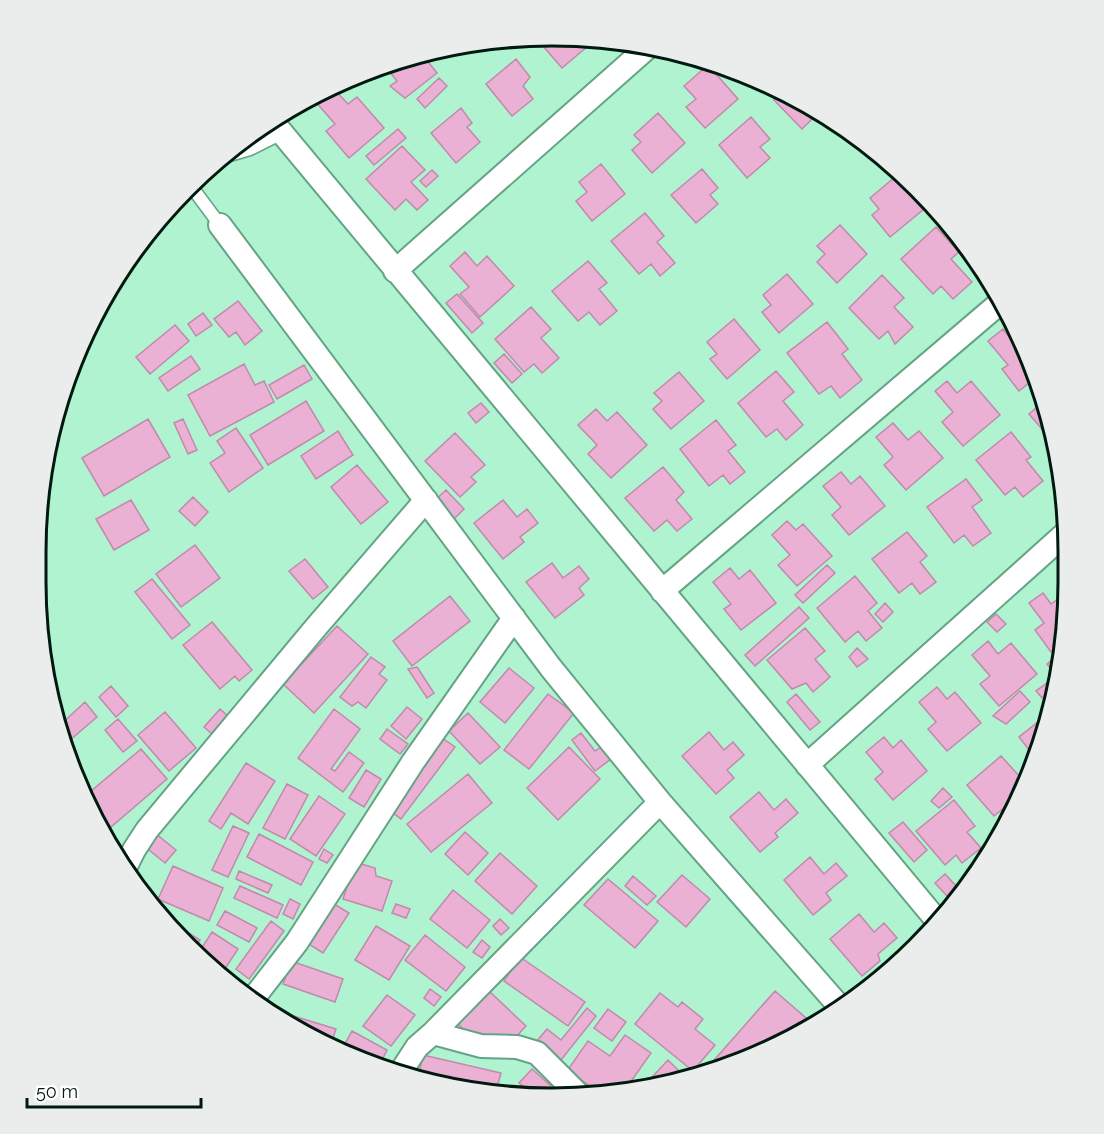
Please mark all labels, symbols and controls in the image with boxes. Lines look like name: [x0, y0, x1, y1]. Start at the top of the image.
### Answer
scale bar: [27, 1071, 201, 1109]
text: 50 m: [36, 1081, 78, 1102]

